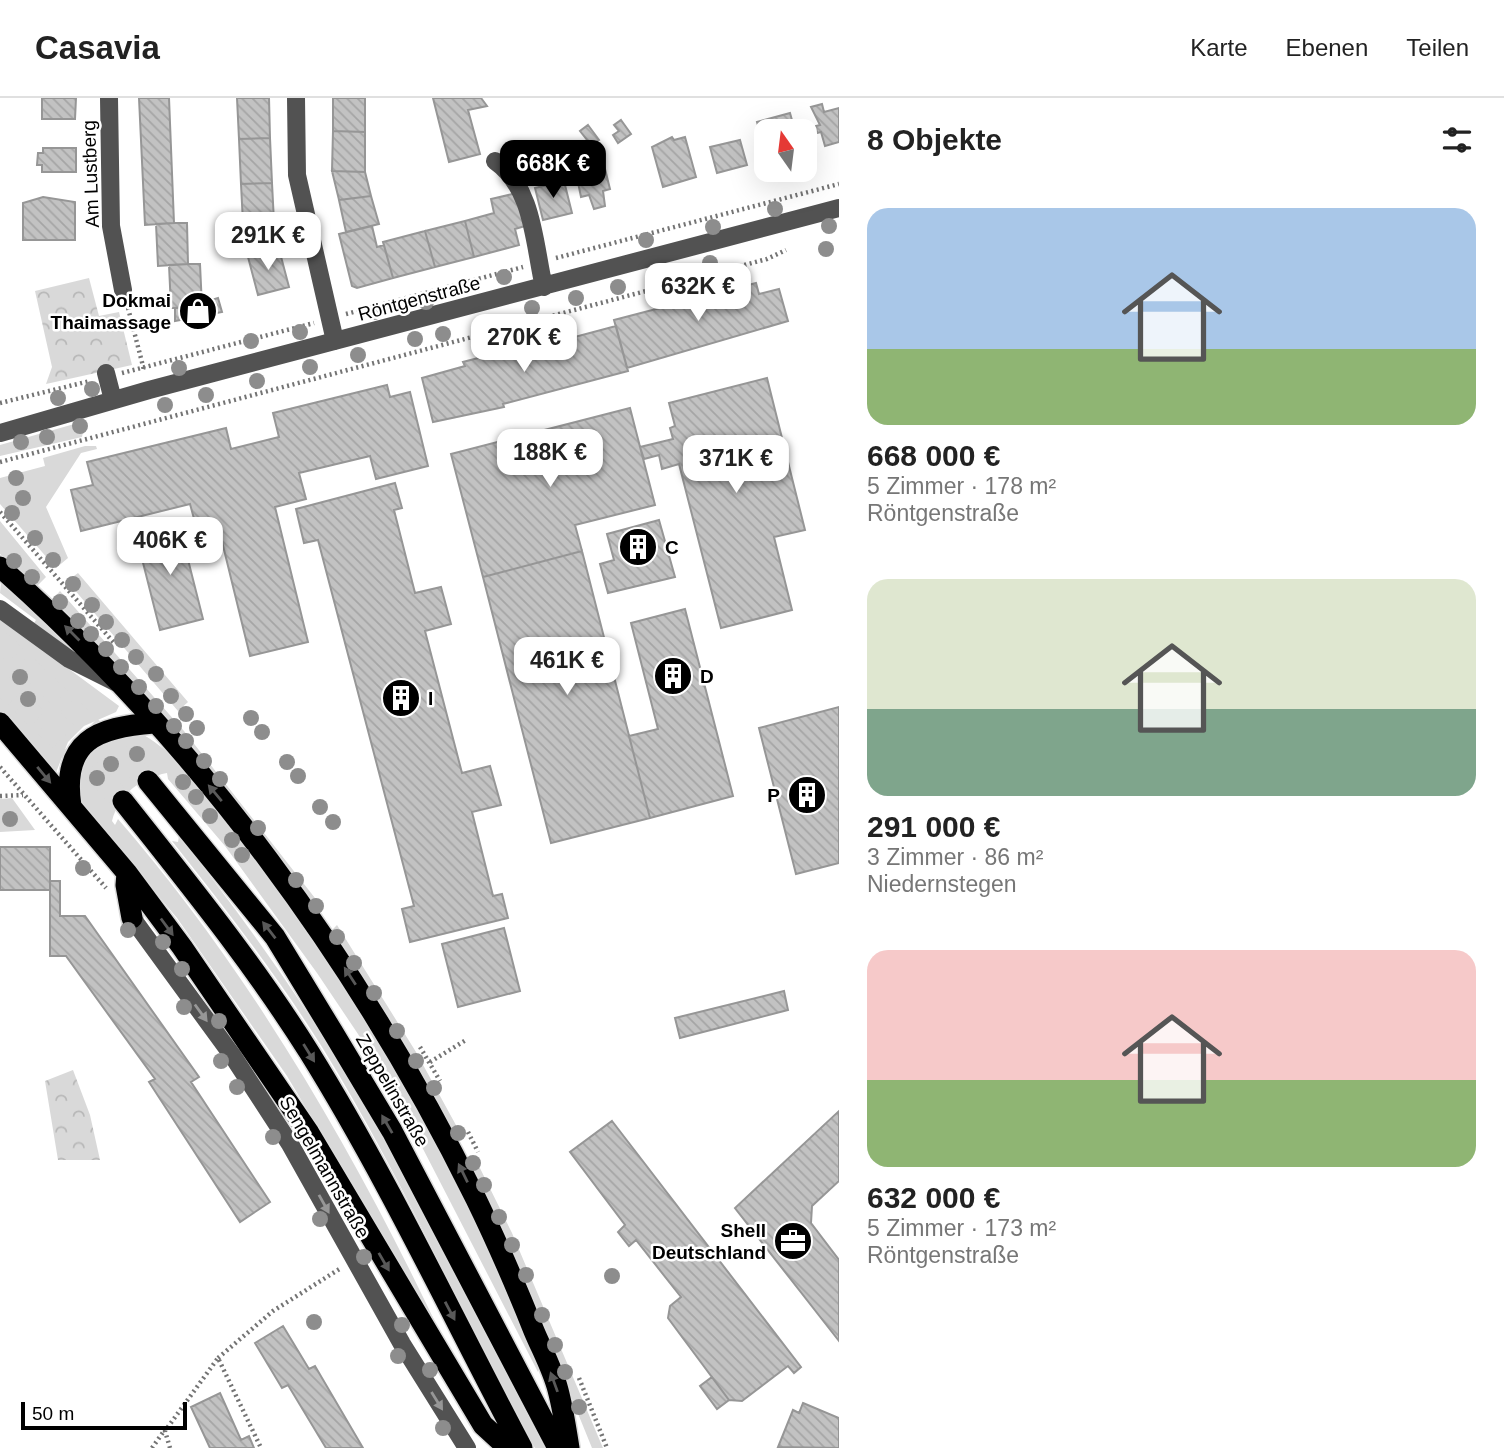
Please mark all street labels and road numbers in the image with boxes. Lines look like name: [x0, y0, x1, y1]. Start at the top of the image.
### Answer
street label: Am Lustberg: [78, 120, 103, 228]
street label: Röntgenstraße: [356, 272, 483, 325]
street label: Zeppelinstraße: [352, 1030, 433, 1150]
street label: Sengelmannstraße: [275, 1092, 374, 1242]

